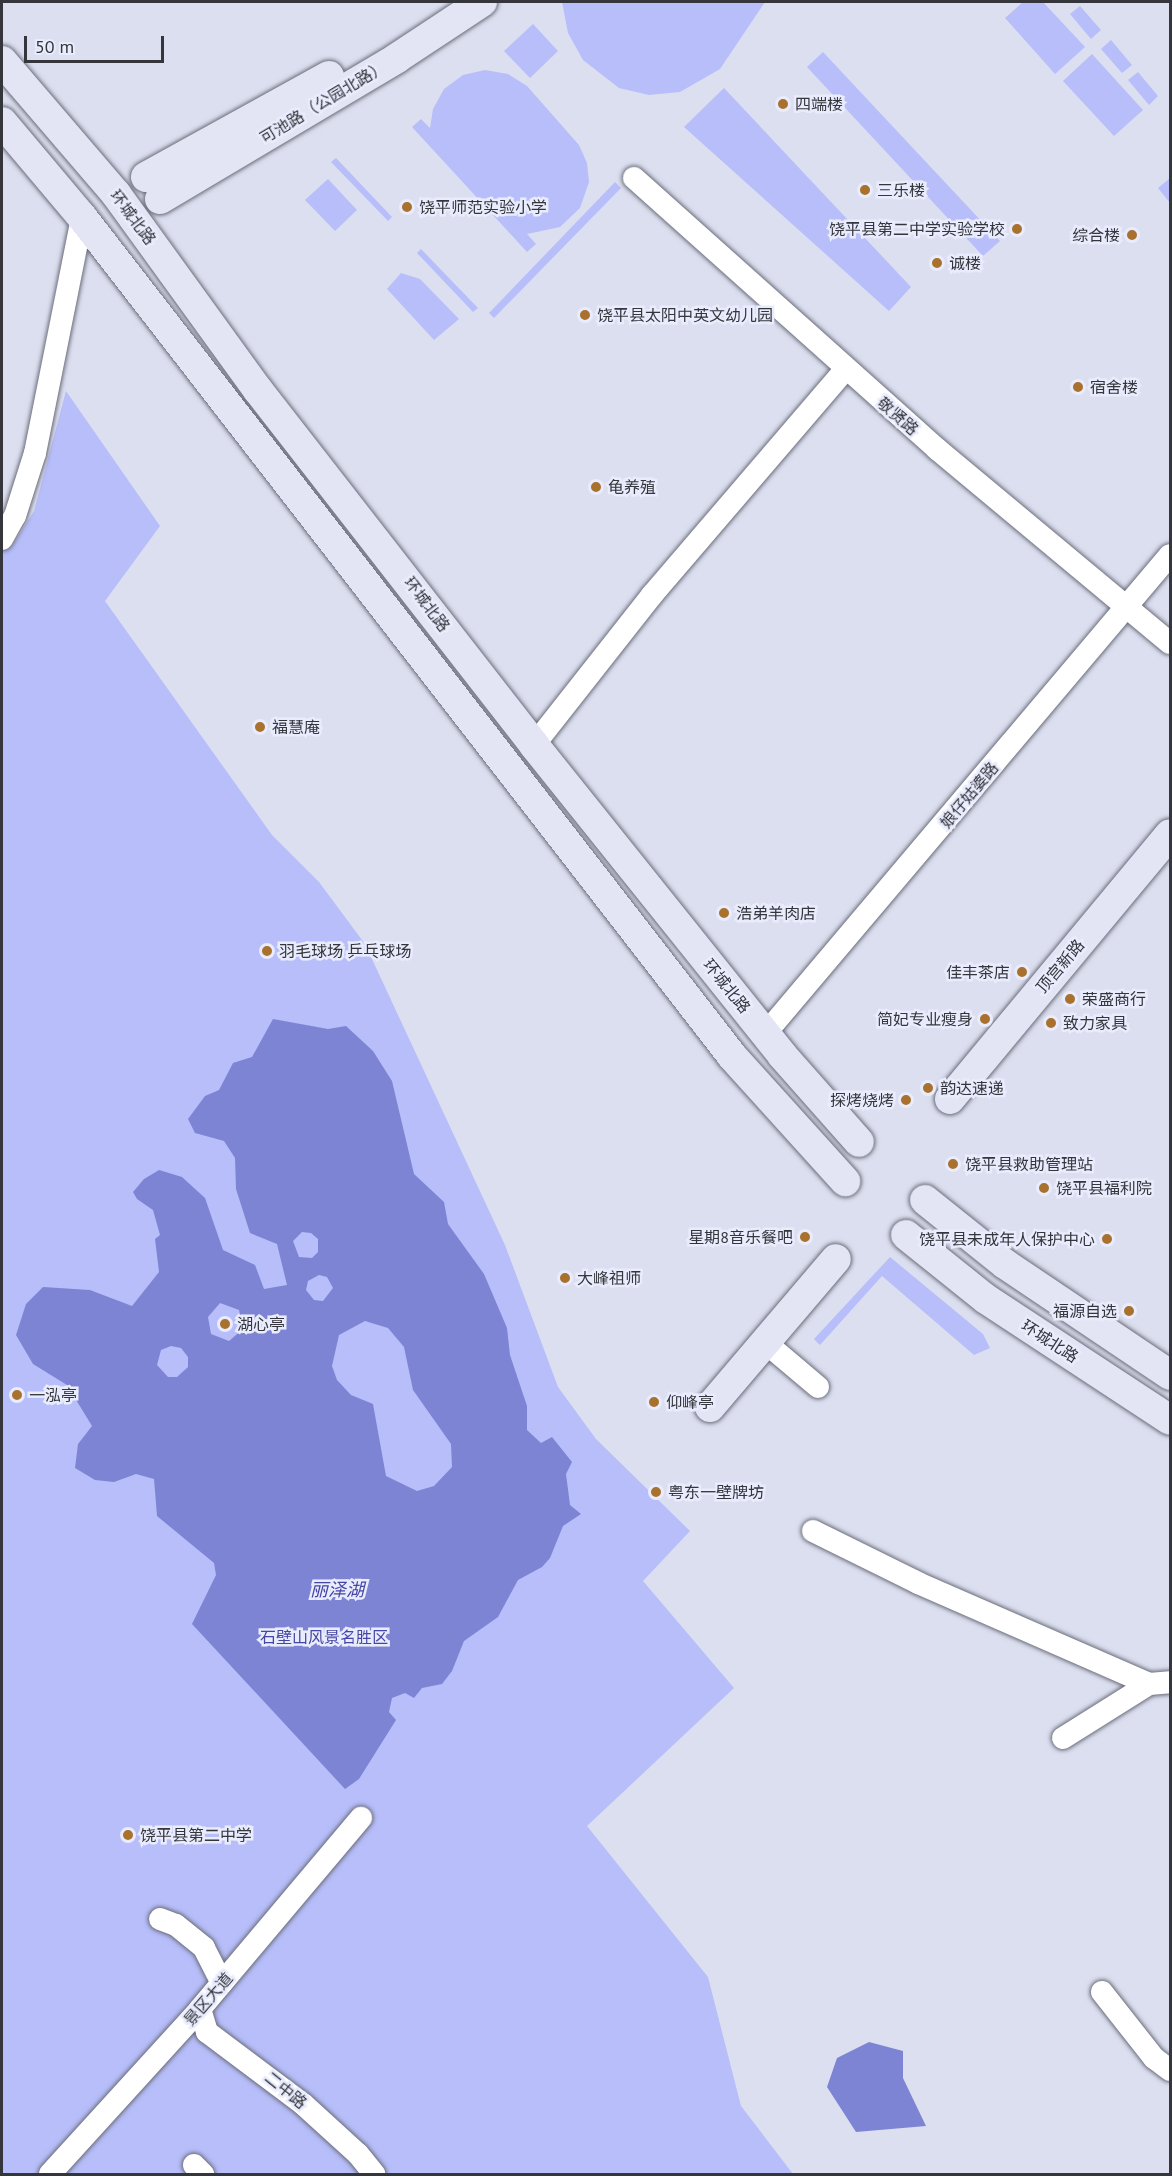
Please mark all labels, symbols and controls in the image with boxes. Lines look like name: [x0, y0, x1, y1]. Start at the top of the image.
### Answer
scale bar: [27, 24, 166, 62]
text: 50 m: [35, 35, 74, 58]
street label: 可池路（公园北路）: [256, 57, 390, 147]
place label: 四端楼: [795, 94, 843, 114]
marker: 四端楼: [776, 97, 790, 111]
place label: 三乐楼: [877, 180, 925, 200]
marker: 三乐楼: [858, 183, 872, 197]
street label: 环城北路: [106, 186, 160, 248]
place label: 饶平师范实验小学: [419, 197, 547, 217]
marker: 饶平师范实验小学: [400, 200, 414, 214]
place label: 饶平县第二中学实验学校: [829, 219, 1005, 239]
marker: 饶平县第二中学实验学校: [1010, 222, 1024, 236]
place label: 综合楼: [1072, 225, 1120, 245]
marker: 综合楼: [1125, 228, 1139, 242]
place label: 诚楼: [949, 253, 981, 273]
marker: 诚楼: [930, 256, 944, 270]
place label: 饶平县太阳中英文幼儿园: [597, 305, 773, 325]
marker: 饶平县太阳中英文幼儿园: [578, 308, 592, 322]
place label: 宿舍楼: [1090, 377, 1138, 397]
marker: 宿舍楼: [1071, 380, 1085, 394]
street label: 敬贤路: [874, 393, 922, 439]
place label: 龟养殖: [608, 477, 656, 497]
marker: 龟养殖: [589, 480, 603, 494]
street label: 环城北路: [400, 573, 454, 635]
place label: 福慧庵: [272, 717, 320, 737]
marker: 福慧庵: [253, 720, 267, 734]
street label: 娘仔姑婆路: [936, 758, 1002, 832]
place label: 浩弟羊肉店: [736, 903, 816, 923]
marker: 浩弟羊肉店: [717, 906, 731, 920]
street label: 顶宫新路: [1032, 935, 1088, 997]
place label: 羽毛球场 乒乓球场: [279, 941, 411, 961]
marker: 羽毛球场 乒乓球场: [260, 944, 274, 958]
street label: 环城北路: [699, 955, 755, 1017]
place label: 佳丰茶店: [946, 962, 1010, 982]
marker: 佳丰茶店: [1015, 965, 1029, 979]
place label: 荣盛商行: [1082, 989, 1146, 1009]
marker: 荣盛商行: [1063, 992, 1077, 1006]
place label: 简妃专业瘦身: [877, 1009, 973, 1029]
marker: 简妃专业瘦身: [978, 1012, 992, 1026]
place label: 致力家具: [1063, 1013, 1127, 1033]
marker: 致力家具: [1044, 1016, 1058, 1030]
place label: 韵达速递: [940, 1078, 1004, 1098]
marker: 韵达速递: [921, 1081, 935, 1095]
place label: 探烤烧烤: [830, 1090, 894, 1110]
marker: 探烤烧烤: [899, 1093, 913, 1107]
place label: 饶平县救助管理站: [965, 1154, 1093, 1174]
marker: 饶平县救助管理站: [946, 1157, 960, 1171]
place label: 饶平县福利院: [1056, 1178, 1152, 1198]
marker: 饶平县福利院: [1037, 1181, 1051, 1195]
place label: 星期8音乐餐吧: [688, 1227, 793, 1247]
place label: 饶平县未成年人保护中心: [919, 1229, 1095, 1249]
marker: 星期8音乐餐吧: [798, 1230, 812, 1244]
marker: 饶平县未成年人保护中心: [1100, 1232, 1114, 1246]
place label: 大峰祖师: [577, 1268, 641, 1288]
marker: 大峰祖师: [558, 1271, 572, 1285]
place label: 福源自选: [1053, 1301, 1117, 1321]
marker: 福源自选: [1122, 1304, 1136, 1318]
place label: 湖心亭: [237, 1314, 285, 1334]
street label: 环城北路: [1018, 1316, 1082, 1366]
marker: 湖心亭: [218, 1317, 232, 1331]
place label: 一泓亭: [29, 1385, 77, 1405]
marker: 一泓亭: [10, 1388, 24, 1402]
place label: 仰峰亭: [666, 1392, 714, 1412]
marker: 仰峰亭: [647, 1395, 661, 1409]
place label: 粤东一壁牌坊: [668, 1482, 764, 1502]
marker: 粤东一壁牌坊: [649, 1485, 663, 1499]
water label: 丽泽湖: [310, 1579, 364, 1601]
park label: 石壁山风景名胜区: [260, 1627, 388, 1647]
place label: 饶平县第二中学: [140, 1825, 252, 1845]
marker: 饶平县第二中学: [121, 1828, 135, 1842]
street label: 景区大道: [180, 1969, 236, 2029]
street label: 二中路: [261, 2067, 311, 2113]

